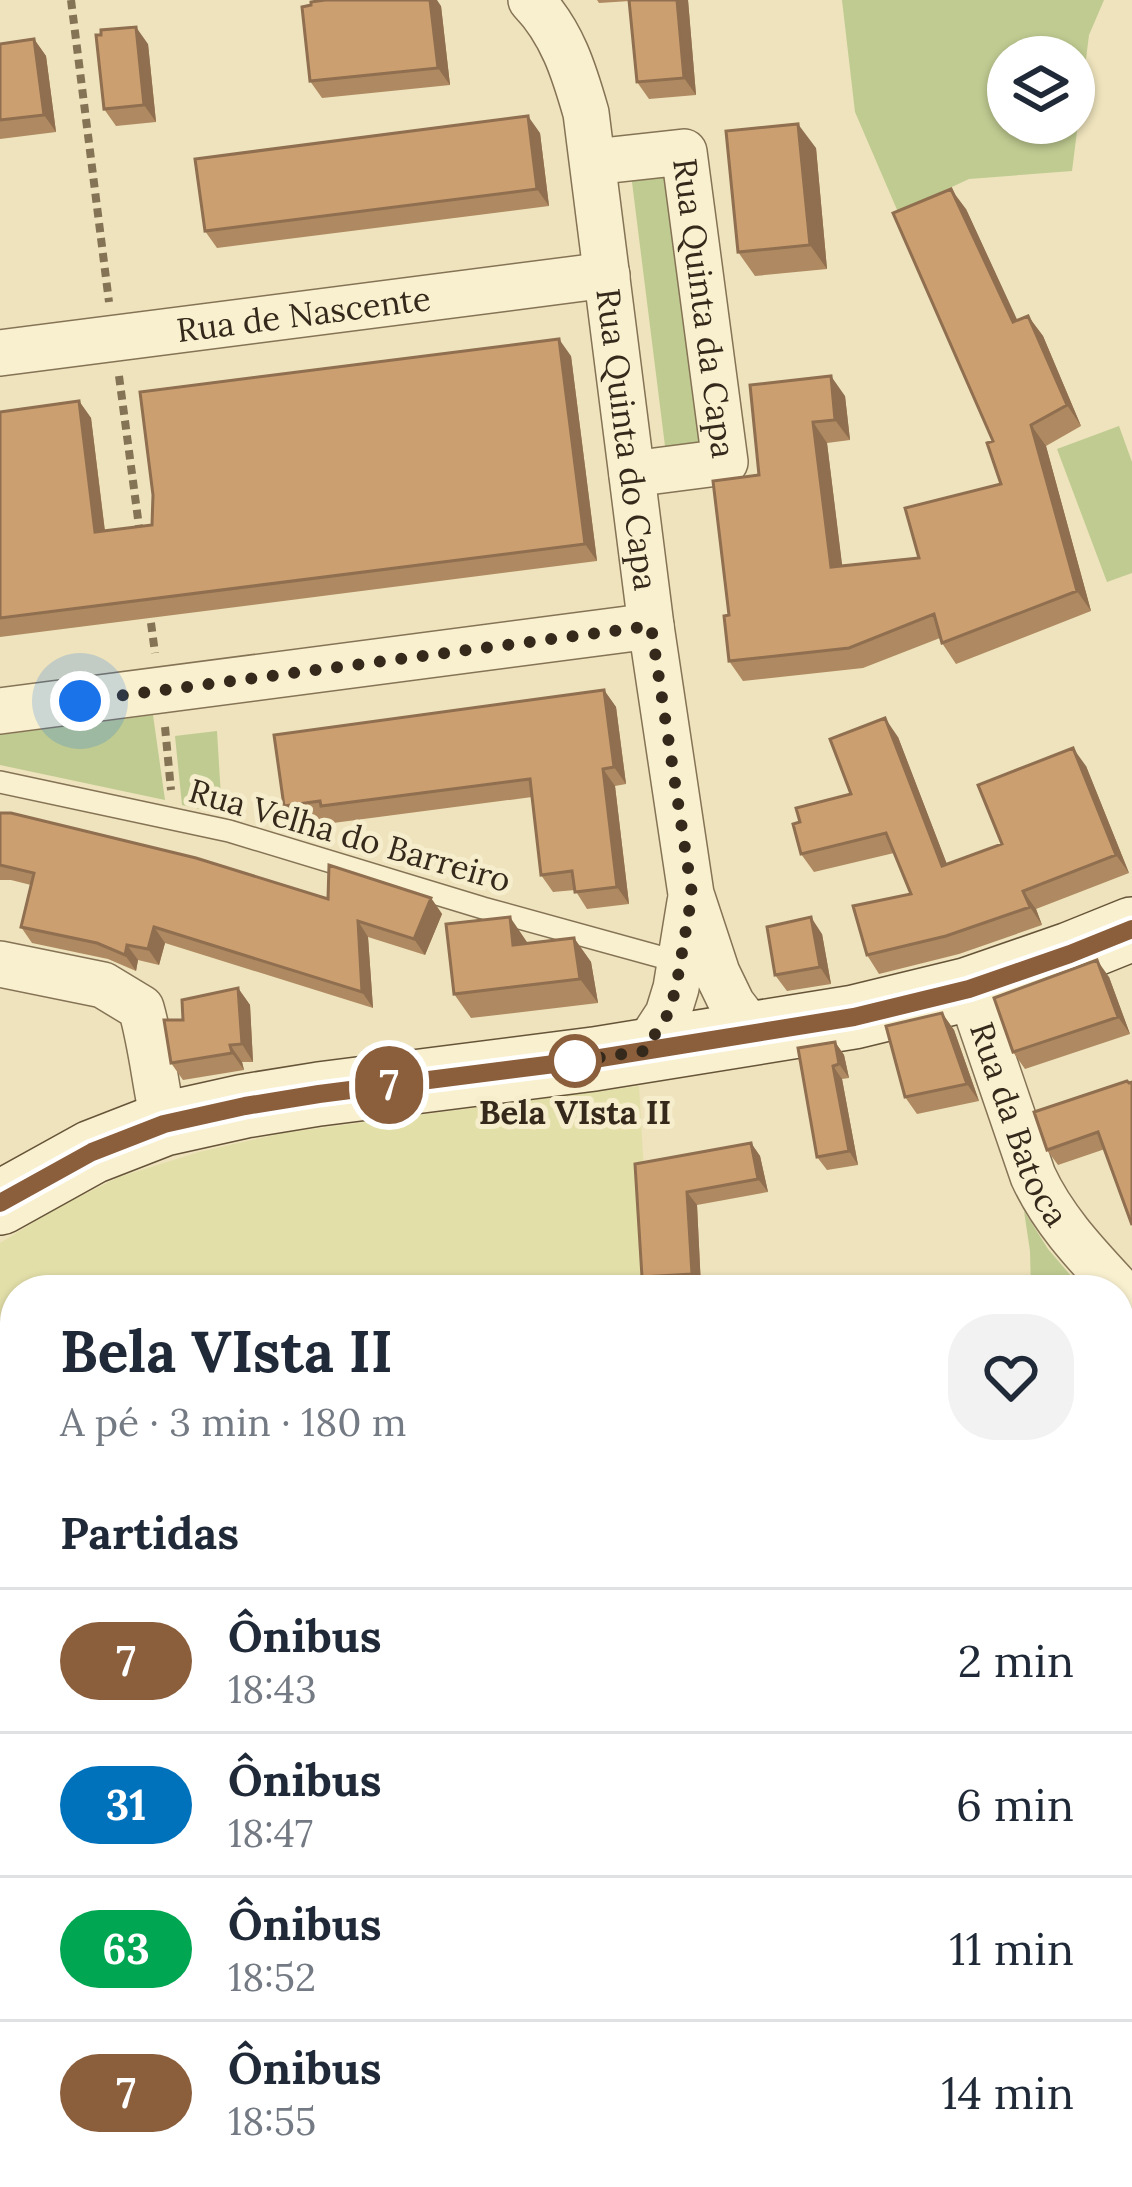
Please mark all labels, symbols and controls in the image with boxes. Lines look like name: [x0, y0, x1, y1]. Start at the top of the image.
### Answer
map controls: [987, 36, 1095, 144]
button: layers: [987, 36, 1095, 144]
street label: Rua Quinta da Capa: [664, 156, 745, 461]
street label: Rua de Nascente: [174, 277, 433, 351]
street label: Rua Quinta do Capa: [587, 286, 667, 593]
your location: [50, 671, 110, 731]
street label: Rua Velha do Barreiro: [184, 769, 516, 901]
street label: Rua da Batoca: [961, 1016, 1078, 1234]
marker: Bela VIsta II: [550, 1036, 600, 1086]
line badge: 7: [350, 1046, 428, 1124]
text: 7: [379, 1058, 399, 1112]
place label: Bela VIsta II: [479, 1091, 671, 1133]
button: heart: [948, 1314, 1074, 1440]
text: Bela VIsta II: [60, 1315, 393, 1388]
text: A pé · 3 min · 180 m: [60, 1397, 407, 1447]
text: Partidas: [60, 1504, 239, 1561]
text: Ônibus: [228, 1607, 381, 1664]
text: 2 min: [958, 1632, 1074, 1689]
text: 7: [116, 1634, 136, 1688]
text: 18:43: [228, 1664, 317, 1714]
text: Ônibus: [228, 1751, 381, 1808]
text: 6 min: [956, 1776, 1074, 1833]
text: 31: [106, 1778, 146, 1832]
text: 18:47: [228, 1808, 313, 1858]
text: Ônibus: [228, 1895, 381, 1952]
text: 11 min: [949, 1920, 1074, 1977]
text: 63: [102, 1922, 150, 1976]
text: 18:52: [228, 1952, 316, 2002]
text: Ônibus: [228, 2039, 381, 2096]
text: 14 min: [941, 2064, 1074, 2121]
text: 7: [116, 2066, 136, 2120]
text: 18:55: [228, 2096, 316, 2146]

